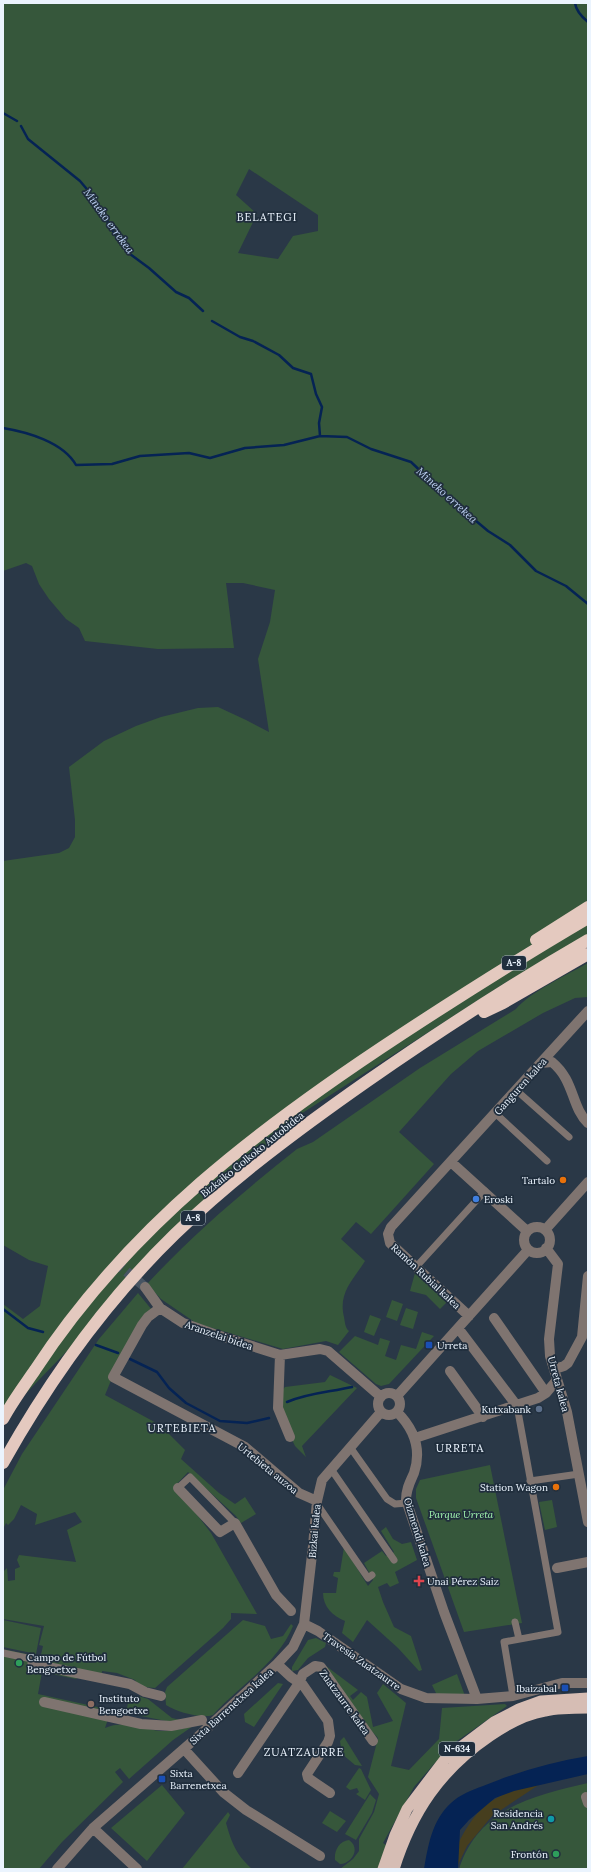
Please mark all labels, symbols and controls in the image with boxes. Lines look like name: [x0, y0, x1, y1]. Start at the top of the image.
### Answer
water label: Mineko errekea: [81, 186, 138, 257]
district label: BELATEGI: [237, 210, 297, 224]
water label: Mineko errekea: [414, 464, 481, 527]
road number: A-8: [502, 956, 526, 970]
street label: Ganguren kalea: [491, 1055, 549, 1118]
street label: Bizkaiko Golkoko Autobidea: [198, 1109, 307, 1200]
place label: Tartalo: [522, 1174, 555, 1187]
marker: Tartalo: [558, 1175, 568, 1185]
place label: Eroski: [484, 1193, 513, 1206]
marker: Eroski: [471, 1194, 481, 1204]
road number: A-8: [181, 1211, 205, 1225]
street label: Ramón Rubial kalea: [388, 1241, 463, 1312]
street label: Aranzelai bidea: [182, 1317, 254, 1353]
place label: Urreta: [437, 1339, 468, 1352]
marker: Urreta: [424, 1340, 434, 1350]
street label: Urreta kalea: [545, 1355, 572, 1413]
place label: Kutxabank: [481, 1403, 532, 1416]
marker: Kutxabank: [534, 1404, 544, 1414]
district label: URTEBIETA: [148, 1421, 217, 1435]
street label: Urtebieta auzoa: [235, 1440, 301, 1497]
district label: URRETA: [436, 1441, 484, 1455]
place label: Station Wagon: [480, 1481, 548, 1494]
marker: Station Wagon: [551, 1482, 561, 1492]
street label: Oizmendi kalea: [401, 1496, 434, 1568]
street label: Bizkai kalea: [306, 1504, 323, 1558]
park label: Parque Urreta: [429, 1508, 494, 1521]
place label: Unai Pérez Saiz: [427, 1575, 499, 1588]
marker: Unai Pérez Saiz: [414, 1576, 424, 1586]
street label: Travesía Zuatzaurre: [320, 1630, 404, 1694]
place label: Campo de Fútbol Bengoetxe: [27, 1651, 106, 1676]
marker: Campo de Fútbol Bengoetxe: [14, 1658, 24, 1668]
street label: Sixta Barrenetxea kalea: [187, 1665, 276, 1747]
street label: Zuatzaurre kalea: [317, 1667, 373, 1738]
place label: Ibaizabal: [516, 1682, 557, 1695]
marker: Ibaizabal: [560, 1683, 570, 1693]
place label: Instituto Bengoetxe: [99, 1692, 149, 1717]
marker: Instituto Bengoetxe: [86, 1699, 96, 1709]
road number: N-634: [439, 1742, 475, 1756]
district label: ZUATZAURRE: [264, 1745, 344, 1759]
place label: Sixta Barrenetxea: [170, 1767, 227, 1792]
marker: Sixta Barrenetxea: [157, 1774, 167, 1784]
place label: Residencia San Andrés: [491, 1807, 543, 1832]
marker: Residencia San Andrés: [546, 1814, 556, 1824]
place label: Frontón: [511, 1848, 548, 1861]
marker: Frontón: [551, 1849, 561, 1859]

